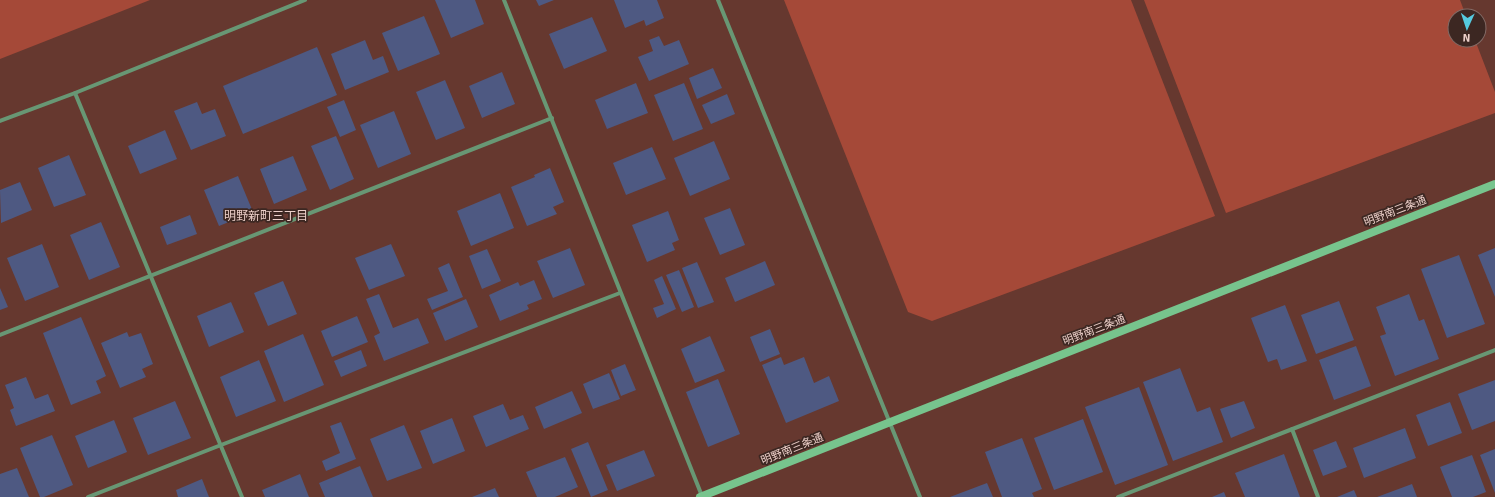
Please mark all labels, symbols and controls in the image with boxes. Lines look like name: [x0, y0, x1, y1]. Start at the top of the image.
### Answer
north arrow: [1447, 8, 1487, 48]
text: N: [1462, 31, 1471, 44]
street label: 明野南三条通: [1362, 193, 1428, 229]
district label: 明野新町三丁目: [224, 209, 308, 224]
street label: 明野南三条通: [1061, 312, 1127, 348]
street label: 明野南三条通: [759, 431, 825, 467]

